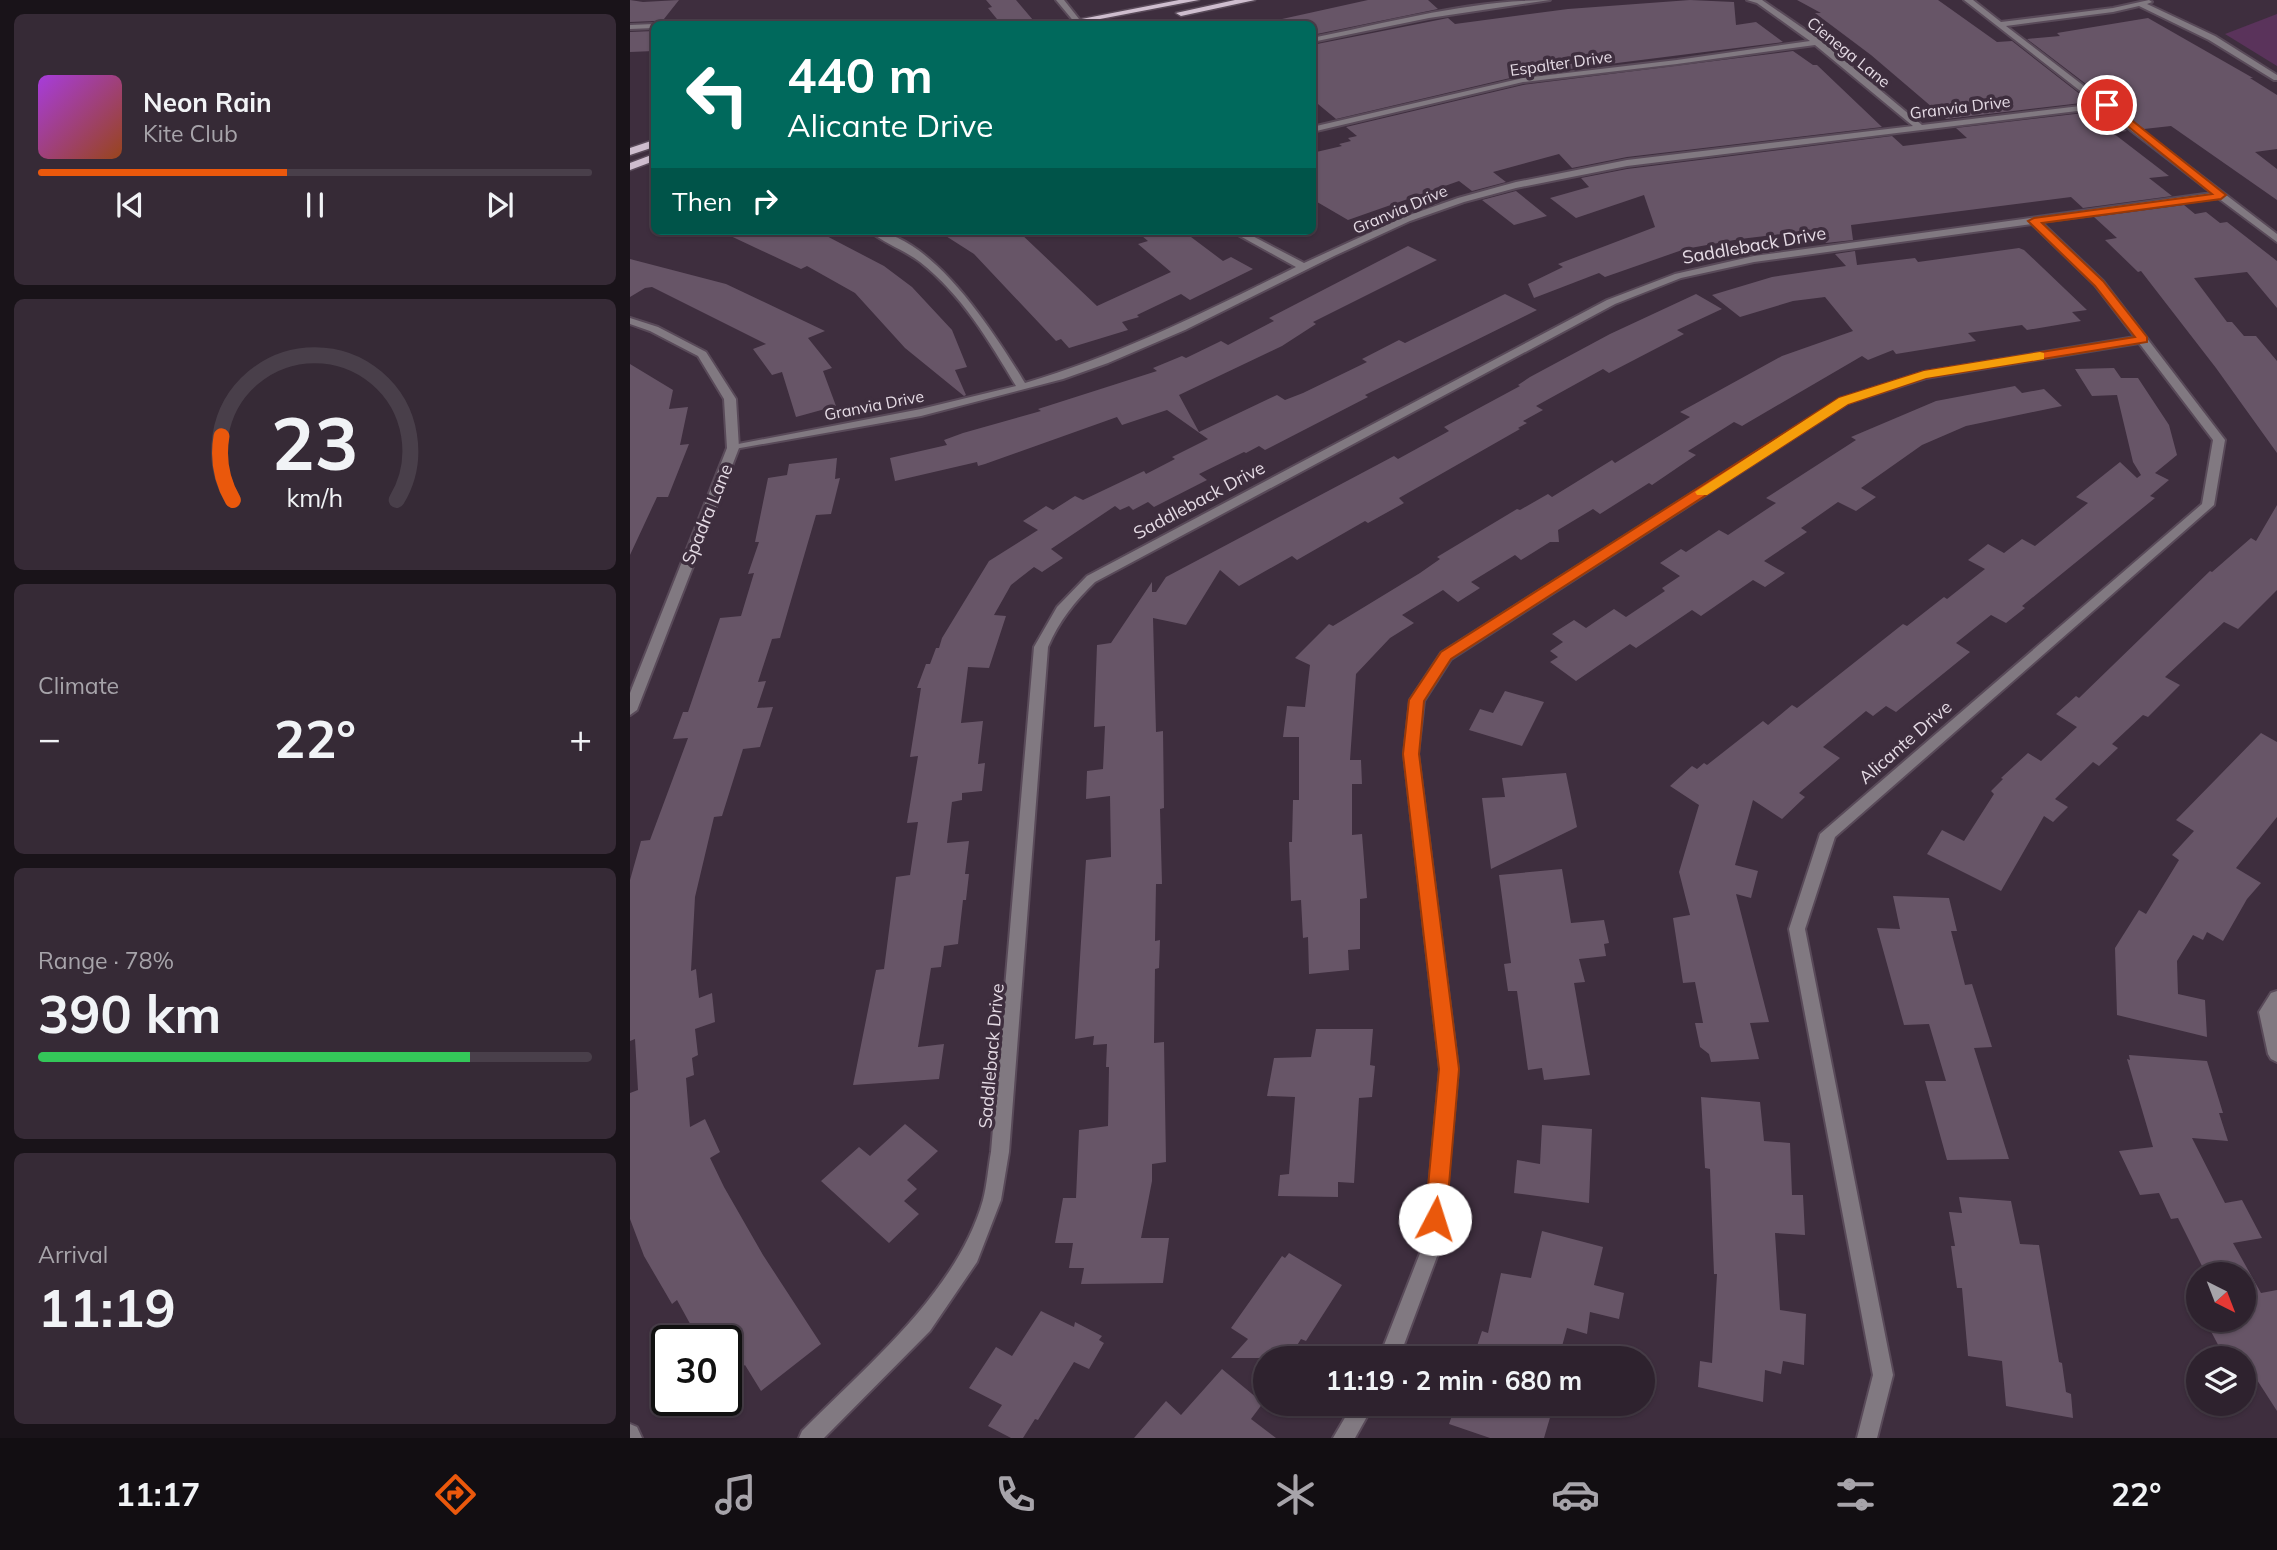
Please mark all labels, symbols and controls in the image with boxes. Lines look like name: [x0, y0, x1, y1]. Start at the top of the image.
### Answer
street label: Cienega Lane: [1803, 12, 1895, 92]
text: 440 m: [787, 44, 933, 105]
street label: Espalter Drive: [1509, 46, 1613, 80]
icon: left: [672, 49, 763, 140]
pin: [2077, 75, 2137, 135]
text: Neon Rain: [143, 86, 272, 119]
icon: arrive: [2088, 86, 2126, 124]
street label: Granvia Drive: [1909, 91, 2011, 123]
text: Alicante Drive: [787, 105, 994, 145]
text: Kite Club: [143, 119, 238, 148]
street label: Granvia Drive: [1350, 180, 1450, 238]
icon: right: [746, 182, 784, 220]
text: Then: [672, 185, 732, 218]
icon: previous: [111, 186, 149, 224]
icon: pause: [296, 186, 334, 224]
icon: next: [481, 186, 519, 224]
street label: Saddleback Drive: [1680, 221, 1828, 269]
street label: Granvia Drive: [822, 386, 926, 424]
text: 23: [271, 398, 359, 489]
street label: Saddleback Drive: [1129, 456, 1269, 544]
street label: Spadra Lane: [676, 460, 738, 568]
text: km/h: [287, 482, 343, 513]
text: Climate: [38, 671, 119, 700]
street label: Alicante Drive: [1854, 695, 1956, 789]
text: 22°: [274, 706, 356, 771]
text: −: [38, 714, 61, 762]
text: +: [569, 714, 592, 762]
text: Range · 78%: [38, 946, 174, 975]
text: 390 km: [38, 981, 221, 1046]
street label: Saddleback Drive: [973, 982, 1009, 1130]
position arrow: [1398, 1182, 1472, 1256]
text: Arrival: [38, 1240, 108, 1269]
north arrow: [2186, 1262, 2256, 1332]
map controls: [2186, 1262, 2256, 1416]
text: 11:19: [38, 1275, 176, 1340]
speed limit sign: 30: [651, 1325, 742, 1416]
button: layers: [2186, 1346, 2256, 1416]
text: 11:19 · 2 min · 680 m: [1326, 1364, 1582, 1397]
icon: directions: [431, 1470, 480, 1519]
icon: music: [711, 1470, 760, 1519]
icon: phone: [991, 1470, 1040, 1519]
icon: climate: [1271, 1470, 1320, 1519]
icon: car: [1551, 1470, 1600, 1519]
icon: filters: [1831, 1470, 1880, 1519]
text: 11:17: [115, 1474, 200, 1514]
text: 22°: [2111, 1474, 2161, 1514]

